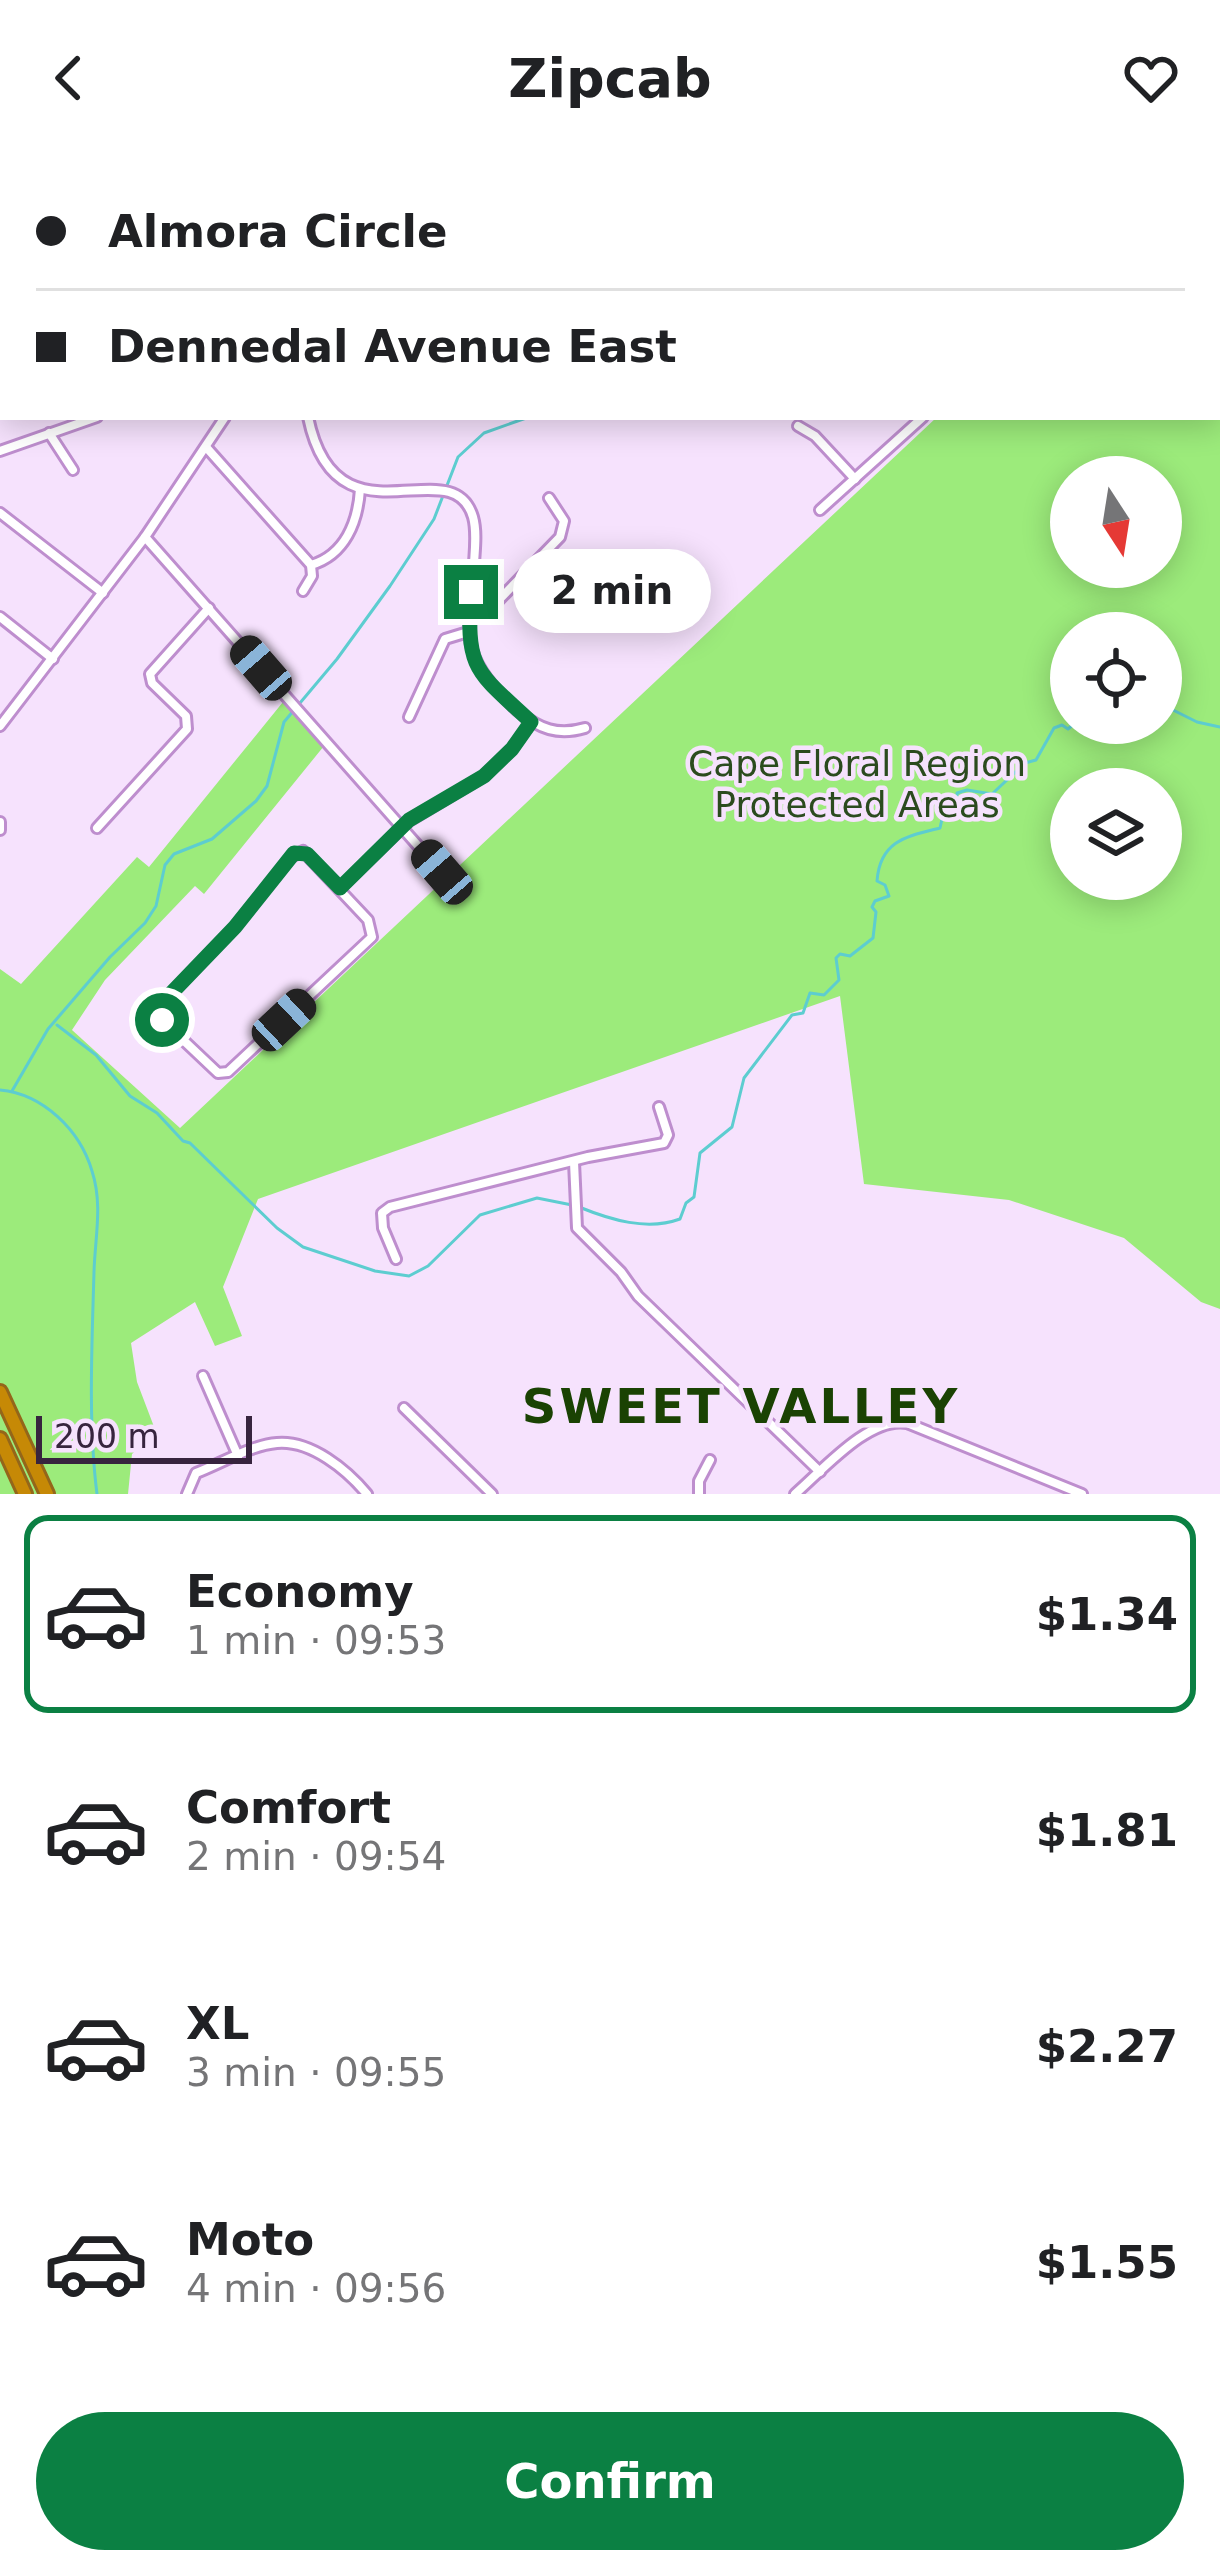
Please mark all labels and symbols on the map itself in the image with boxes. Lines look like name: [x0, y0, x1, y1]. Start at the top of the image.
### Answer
north arrow: [1050, 456, 1182, 588]
callout: 2 min: [513, 550, 711, 634]
route end: [444, 565, 498, 619]
car: [224, 629, 298, 707]
park label: Cape Floral Region Protected Areas: [688, 743, 1026, 825]
car: [405, 833, 479, 911]
car: [245, 982, 323, 1058]
route start: [135, 993, 189, 1047]
district label: SWEET VALLEY: [522, 1378, 960, 1434]
scale bar: [36, 1410, 252, 1463]

